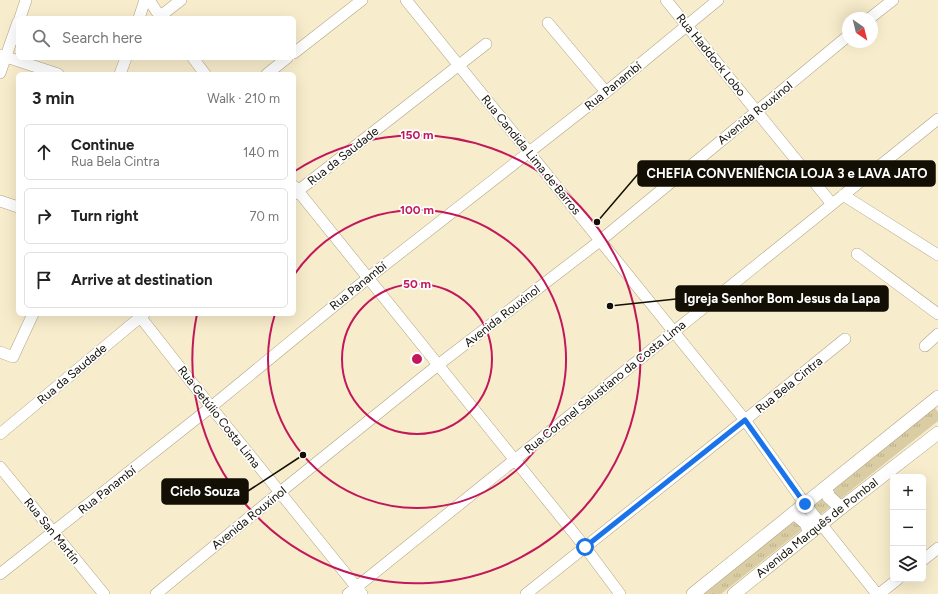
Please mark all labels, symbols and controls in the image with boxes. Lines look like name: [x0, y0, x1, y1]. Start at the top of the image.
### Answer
street label: Rua Haddock Lobo: [673, 11, 749, 99]
north arrow: [842, 12, 878, 48]
search box: [16, 16, 296, 60]
icon: search: [30, 27, 52, 49]
text: Search here: [62, 29, 142, 47]
street label: Rua Panambí: [582, 58, 645, 113]
street label: Avenida Rouxinol: [715, 79, 795, 147]
text: 3 min: [32, 88, 74, 108]
text: Walk · 210 m: [207, 91, 280, 106]
street label: Rua Candida Lima de Barros: [478, 92, 584, 218]
street label: Rua da Saudade: [305, 124, 382, 188]
text: 150 m: [400, 128, 434, 142]
text: Continue: [71, 136, 134, 154]
icon: ahead: [33, 141, 55, 163]
text: 140 m: [243, 145, 279, 160]
text: Rua Bela Cintra: [71, 154, 160, 169]
callout: CHEFIA CONVENIÊNCIA LOJA 3 e LAVA JATO: [638, 161, 935, 186]
text: CHEFIA CONVENIÊNCIA LOJA 3 e LAVA JATO: [647, 165, 927, 181]
text: 100 m: [400, 203, 434, 217]
icon: right: [33, 205, 55, 227]
text: Turn right: [71, 207, 139, 225]
text: 70 m: [249, 209, 279, 224]
street label: Rua Panambí: [327, 258, 390, 313]
icon: arrive: [33, 269, 55, 291]
text: Arrive at destination: [71, 271, 212, 289]
text: 50 m: [403, 277, 431, 291]
street label: Avenida Rouxinol: [461, 282, 543, 350]
callout: Igreja Senhor Bom Jesus da Lapa: [676, 286, 888, 311]
text: Igreja Senhor Bom Jesus da Lapa: [684, 291, 880, 306]
street label: Rua Coronel Salustiano da Costa Lima: [522, 318, 688, 456]
street label: Rua da Saudade: [34, 341, 110, 407]
centre of rings: [410, 352, 424, 366]
street label: Rua Bela Cintra: [753, 354, 825, 416]
street label: Rua Getúlio Costa Lima: [175, 363, 263, 471]
street label: Rua Panambí: [75, 462, 139, 517]
map controls: [890, 474, 926, 582]
button: +: [890, 474, 926, 510]
street label: Avenida Marquês de Pombal: [753, 475, 881, 581]
callout: Ciclo Souza: [162, 479, 248, 504]
text: Ciclo Souza: [170, 484, 240, 499]
street label: Avenida Rouxinol: [209, 484, 289, 552]
street label: Rua San Martín: [21, 495, 83, 567]
route end: [796, 495, 814, 513]
button: −: [890, 510, 926, 546]
route start: [576, 538, 594, 556]
button: layers: [890, 546, 926, 582]

